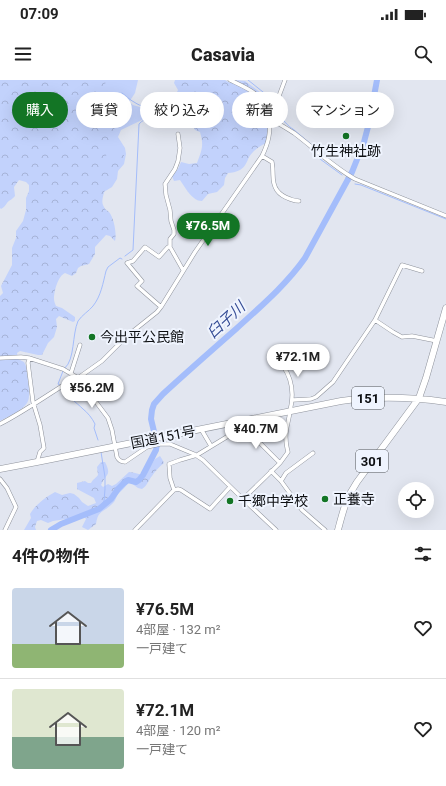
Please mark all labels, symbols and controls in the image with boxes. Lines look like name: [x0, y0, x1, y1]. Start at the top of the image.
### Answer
text: 07:09: [20, 5, 59, 23]
icon: menu: [12, 43, 34, 65]
icon: search: [412, 43, 434, 65]
text: Casavia: [191, 44, 255, 65]
chip: 購入: [12, 92, 68, 128]
chip: 賃貸: [76, 92, 132, 128]
chip: 絞り込み: [140, 92, 224, 128]
chip: 新着: [232, 92, 288, 128]
chip: マンション: [296, 92, 394, 128]
marker: 竹生神社跡: [341, 131, 351, 141]
place label: 竹生神社跡: [311, 143, 381, 159]
pin: ¥76.5M: [175, 213, 241, 247]
text: ¥76.5M: [186, 218, 230, 233]
water label: 臼子川: [203, 297, 250, 342]
place label: 今出平公民館: [100, 329, 184, 345]
marker: 今出平公民館: [87, 332, 97, 342]
pin: ¥72.1M: [265, 344, 331, 378]
text: ¥72.1M: [276, 349, 320, 364]
pin: ¥56.2M: [59, 375, 125, 409]
text: ¥56.2M: [70, 380, 114, 395]
road number: 151: [352, 387, 384, 409]
pin: ¥40.7M: [223, 416, 289, 450]
text: ¥40.7M: [234, 421, 278, 436]
street label: 国道151号: [129, 423, 197, 451]
road number: 301: [356, 450, 388, 472]
map controls: [398, 482, 434, 518]
button: locate: [398, 482, 434, 518]
place label: 正養寺: [333, 491, 375, 507]
place label: 千郷中学校: [238, 493, 308, 509]
marker: 正養寺: [320, 494, 330, 504]
marker: 千郷中学校: [225, 496, 235, 506]
icon: filters: [412, 543, 434, 565]
text: 4件の物件: [12, 546, 90, 566]
text: ¥76.5M: [136, 599, 194, 619]
icon: home: [44, 604, 92, 652]
icon: heart: [412, 617, 434, 639]
text: 4部屋 · 132 m²: [136, 622, 220, 637]
text: 一戸建て: [136, 641, 188, 656]
text: ¥72.1M: [136, 700, 194, 720]
icon: home: [44, 705, 92, 753]
icon: heart: [412, 718, 434, 740]
text: 4部屋 · 120 m²: [136, 723, 220, 738]
text: 一戸建て: [136, 742, 188, 757]

